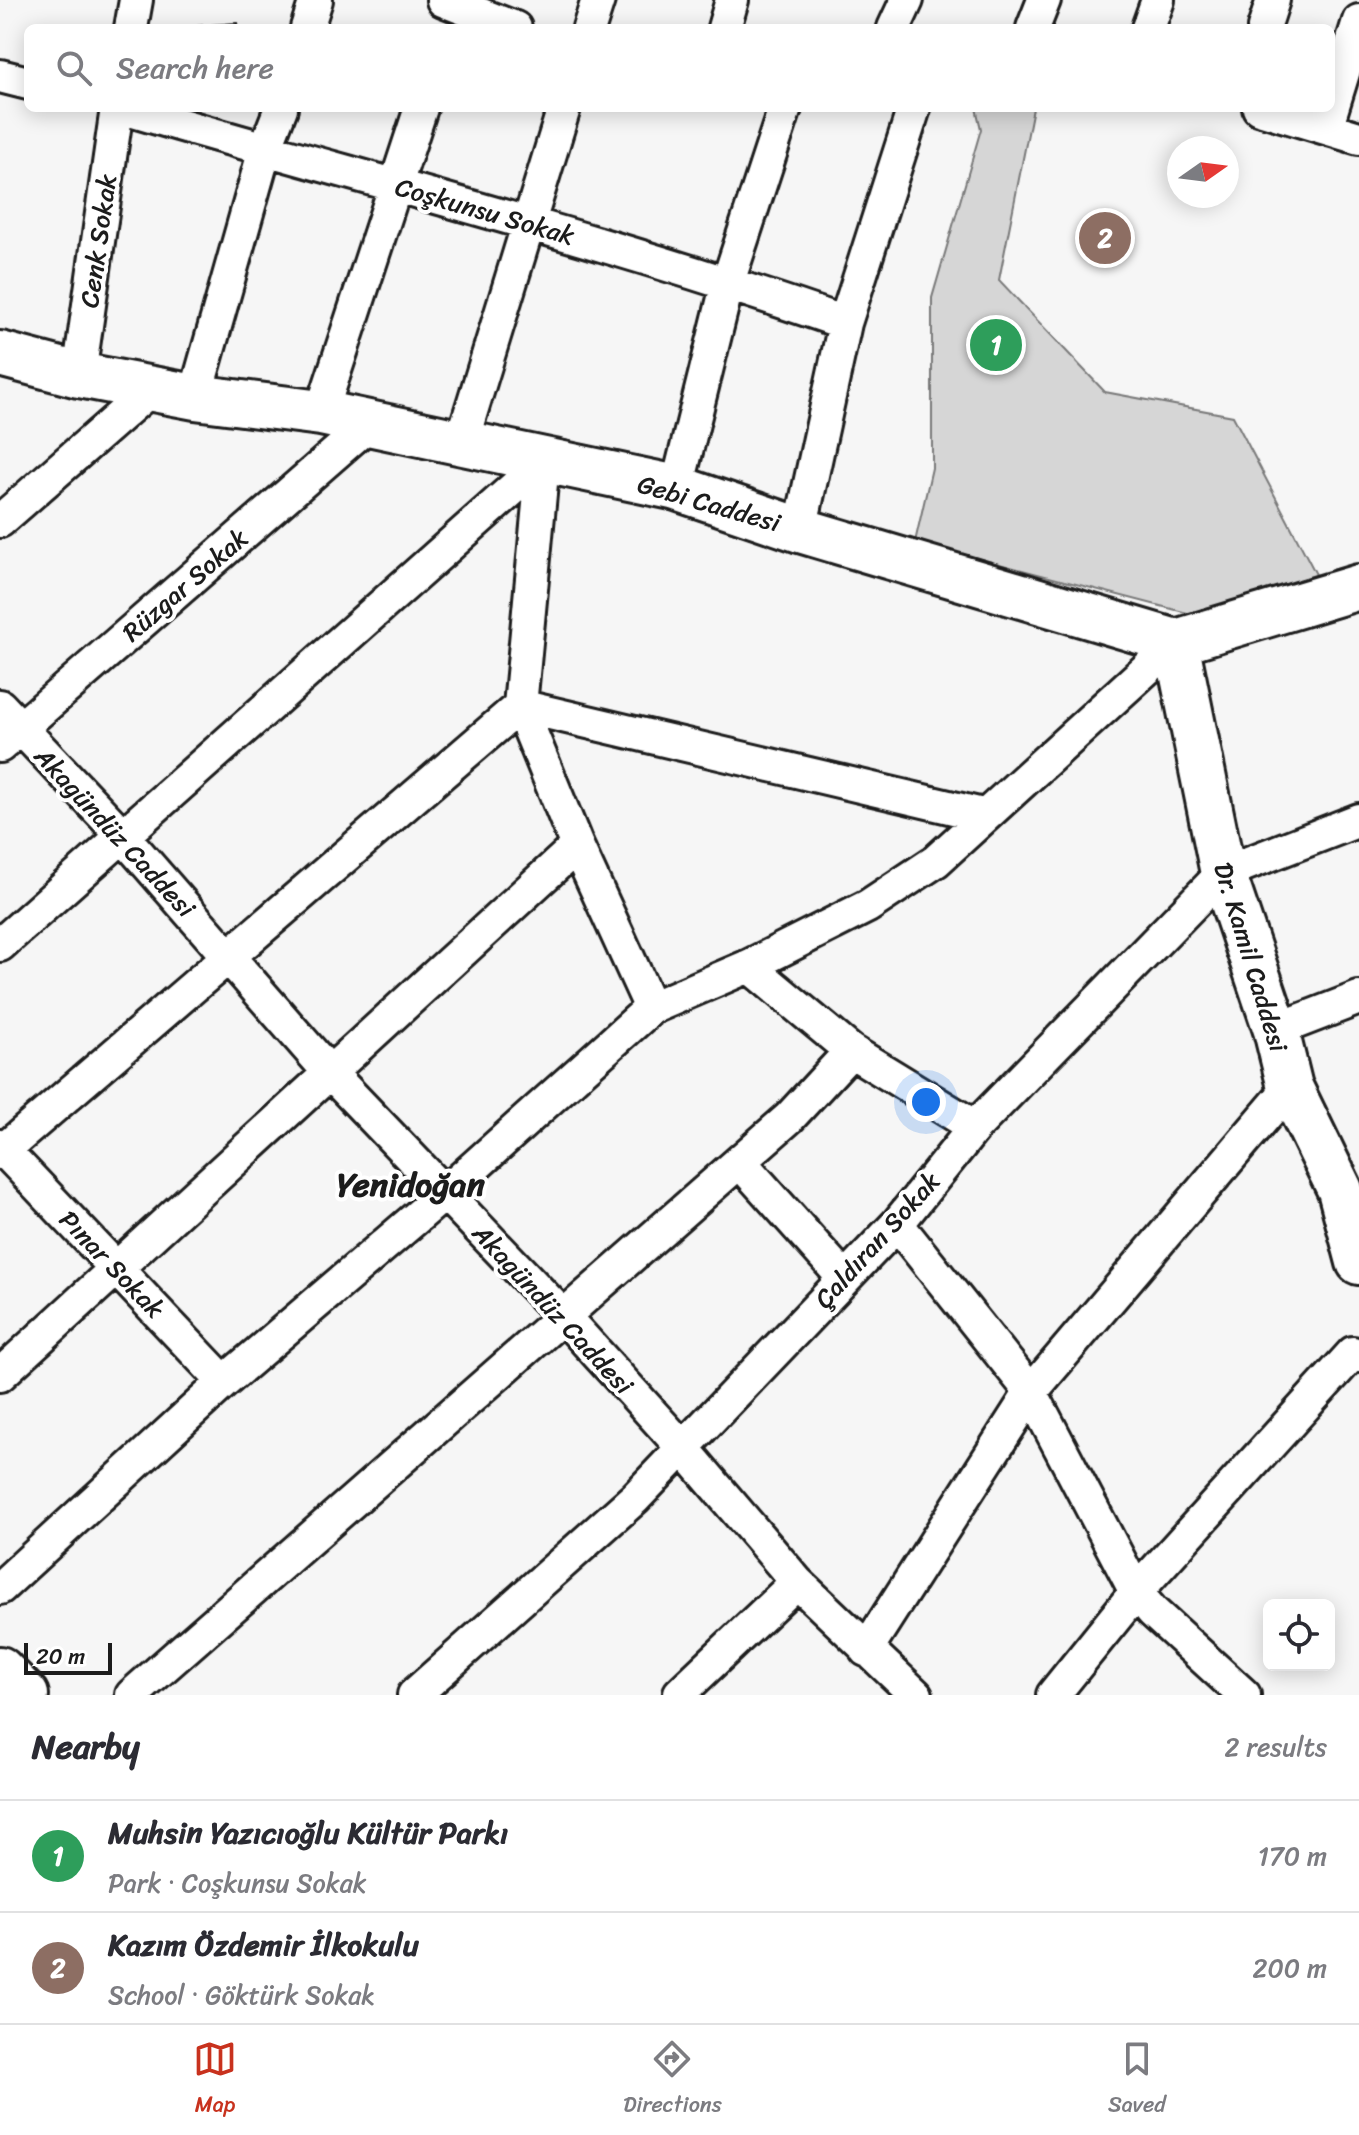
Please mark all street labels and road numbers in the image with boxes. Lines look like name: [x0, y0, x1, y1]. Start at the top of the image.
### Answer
street label: Coşkunsu Sokak: [390, 163, 580, 259]
street label: Cenk Sokak: [66, 171, 130, 311]
street label: Gebi Caddesi: [632, 461, 787, 546]
street label: Rüzgar Sokak: [111, 516, 259, 653]
street label: Akagündüz Caddesi: [22, 735, 208, 929]
street label: Dr. Kamil Caddesi: [1200, 856, 1302, 1058]
street label: Çaldıran Sokak: [802, 1160, 952, 1319]
street label: Pınar Sokak: [48, 1199, 176, 1330]
street label: Akagündüz Caddesi: [460, 1212, 646, 1406]

